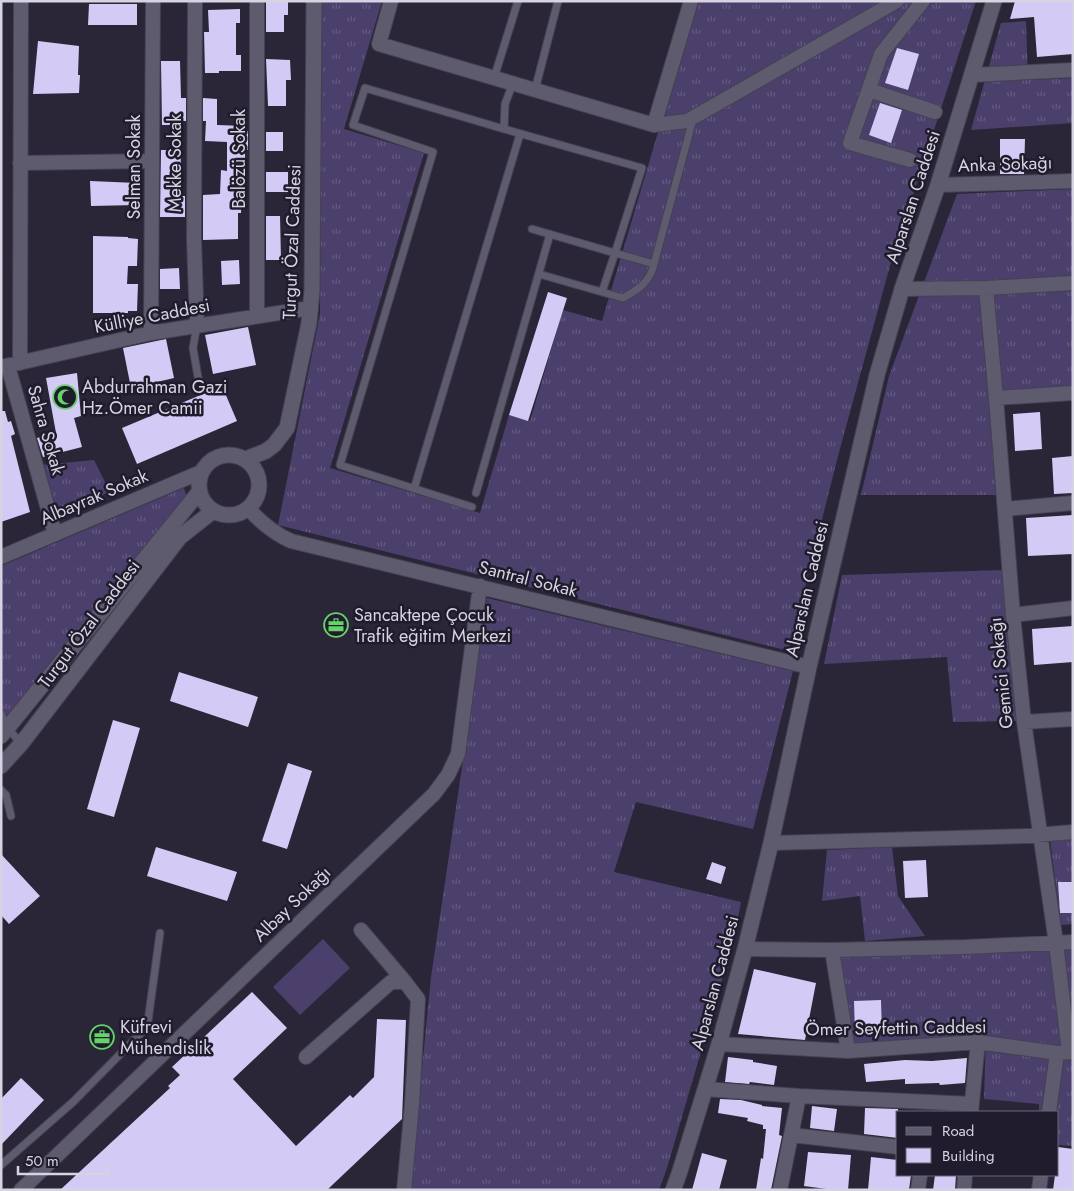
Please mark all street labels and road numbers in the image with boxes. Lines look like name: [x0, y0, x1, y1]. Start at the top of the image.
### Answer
street label: Balözü Sokak: [226, 109, 252, 209]
street label: Selman Sokak: [121, 114, 147, 220]
street label: Mekke Sokak: [162, 114, 188, 212]
street label: Alparslan Caddesi: [879, 127, 947, 267]
street label: Anka Sokağı: [957, 149, 1053, 179]
street label: Turgut Özal Caddesi: [276, 164, 308, 320]
street label: Külliye Caddesi: [92, 292, 212, 340]
street label: Sahra Sokak: [21, 382, 71, 478]
street label: Albayrak Sokak: [36, 463, 152, 531]
street label: Alparslan Caddesi: [779, 518, 835, 660]
street label: Turgut Özal Caddesi: [32, 554, 146, 694]
street label: Santral Sokak: [476, 554, 580, 604]
street label: Gemici Sokağı: [982, 616, 1020, 730]
street label: Albay Sokağı: [247, 860, 337, 948]
street label: Alparslan Caddesi: [684, 913, 746, 1053]
street label: Ömer Seyfettin Caddesi: [805, 1013, 987, 1043]

